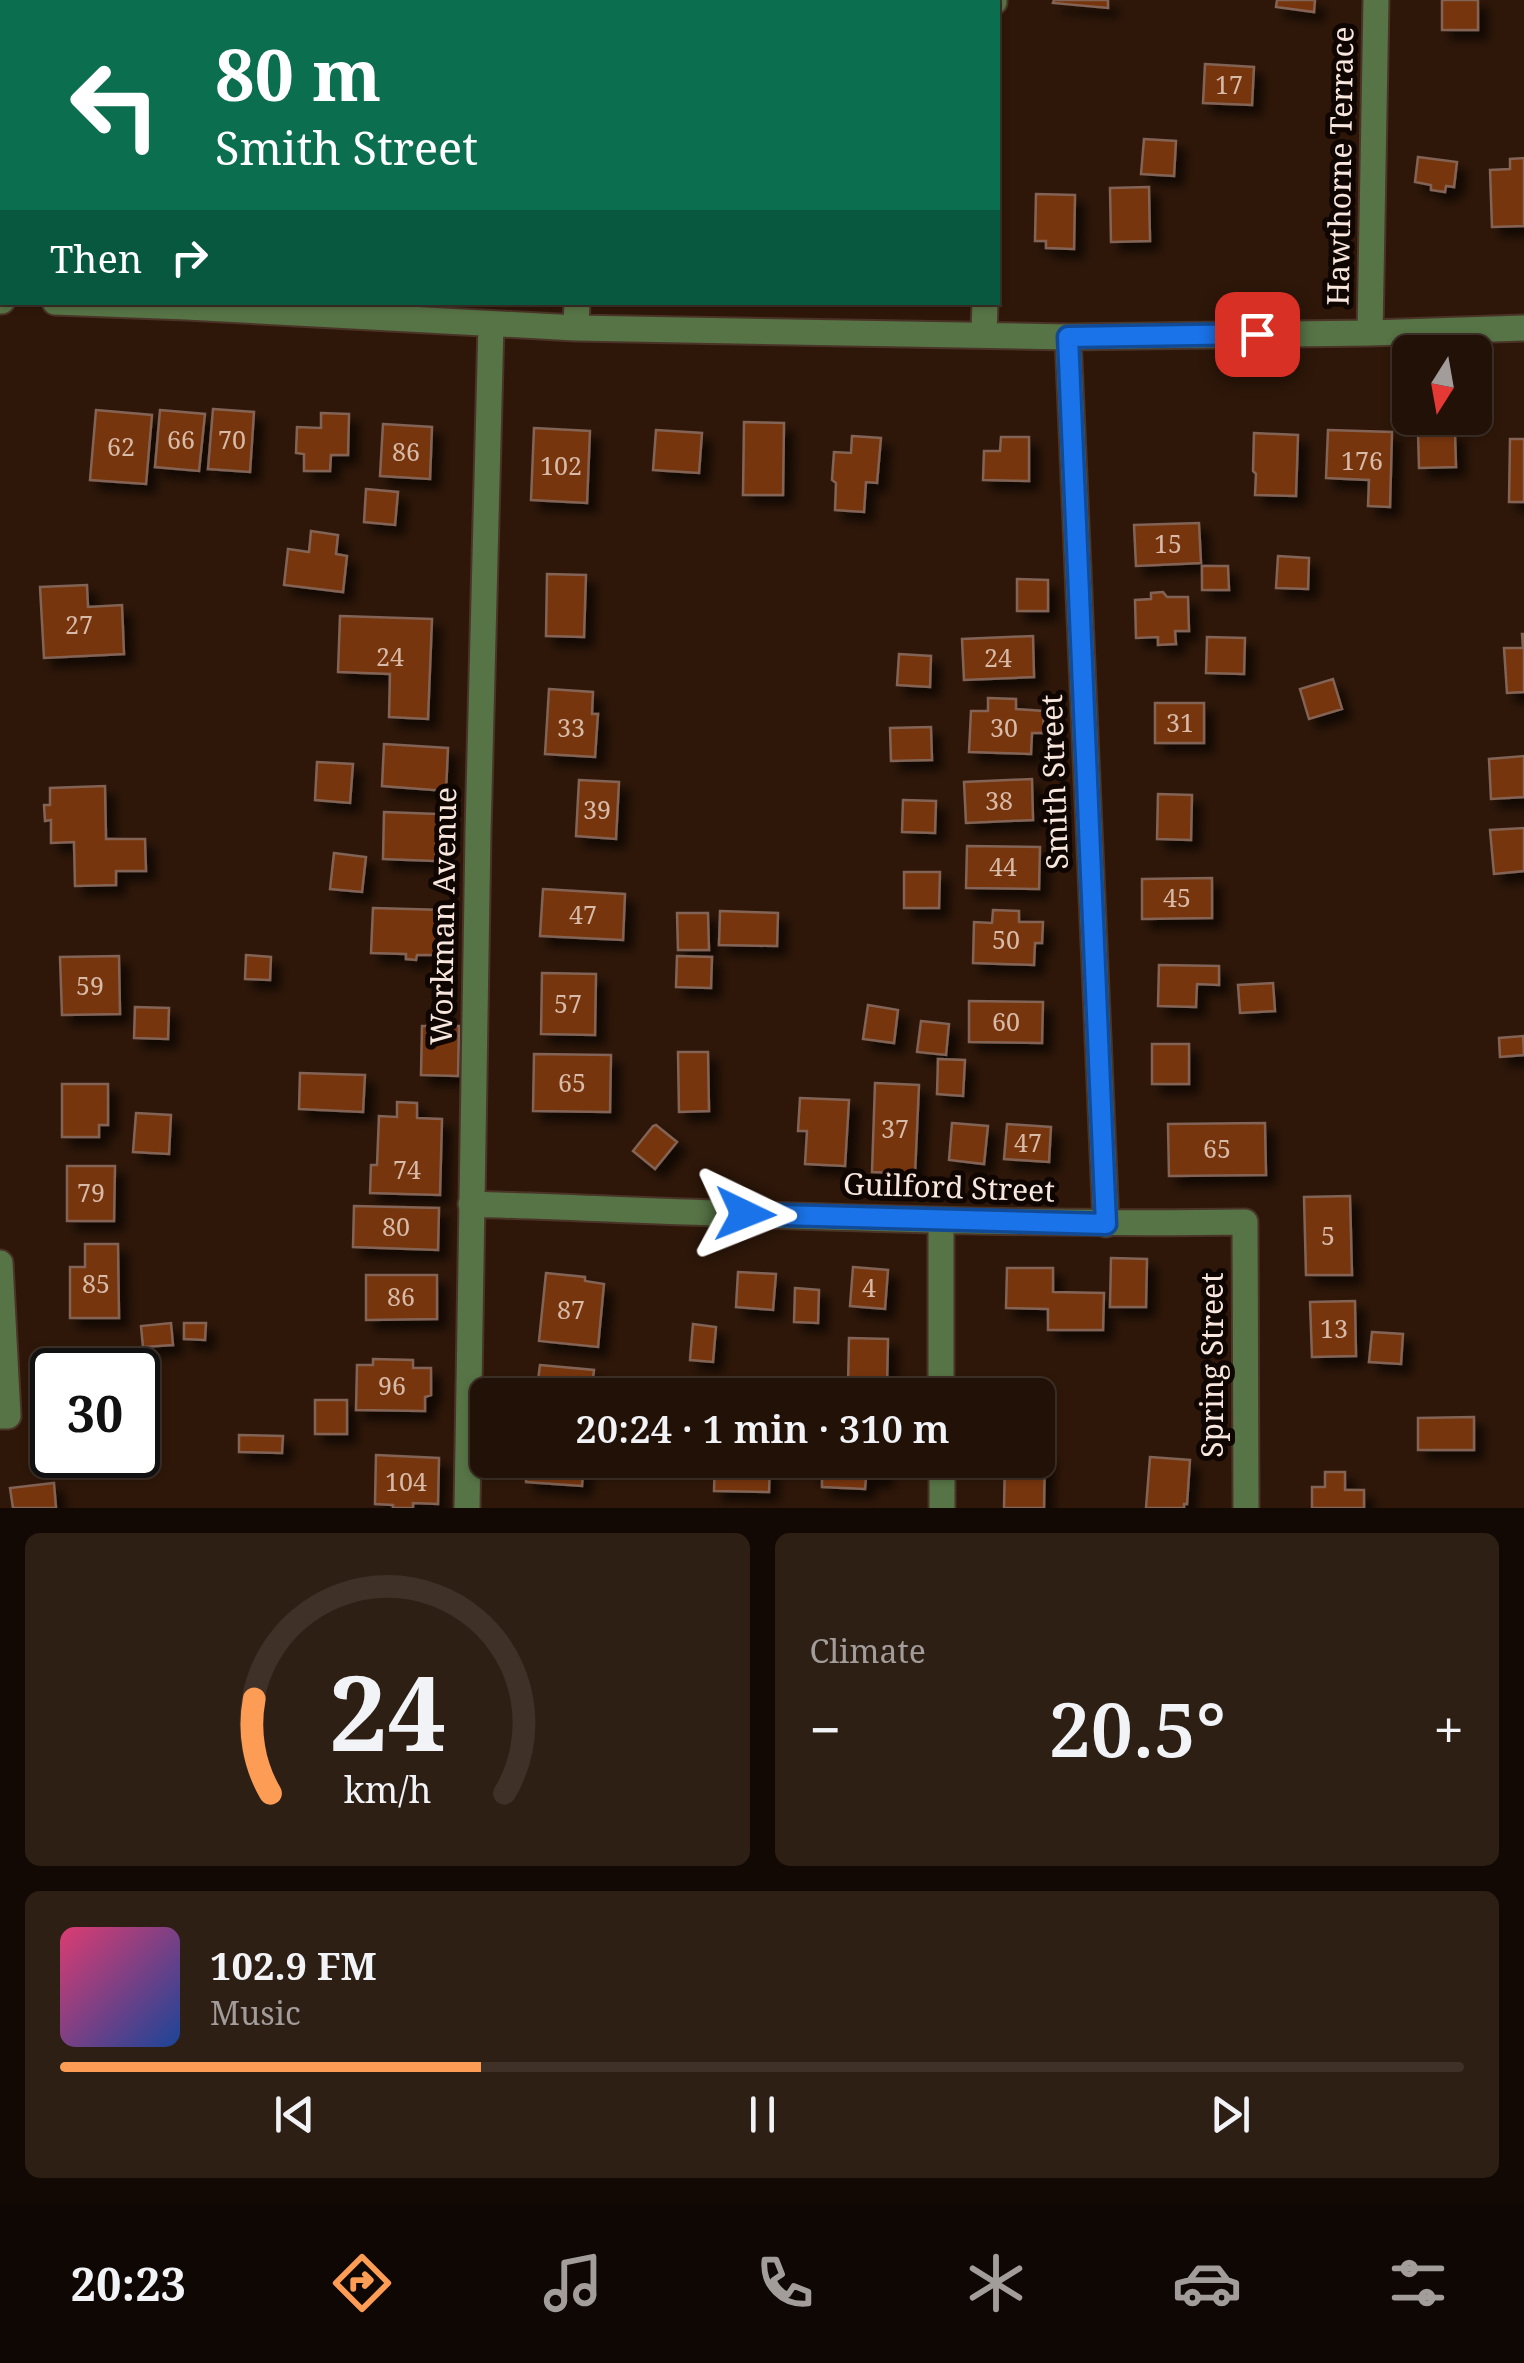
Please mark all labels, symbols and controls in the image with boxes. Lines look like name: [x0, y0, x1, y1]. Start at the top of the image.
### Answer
text: 80 m: [215, 26, 381, 122]
street label: Hawthorne Terrace: [1317, 26, 1362, 306]
icon: left: [50, 40, 180, 170]
house number: 17: [1215, 67, 1243, 101]
text: Smith Street: [215, 117, 478, 178]
icon: right: [162, 230, 217, 285]
text: Then: [50, 232, 142, 284]
pin: [1215, 292, 1300, 377]
icon: arrive: [1230, 307, 1285, 362]
north arrow: [1392, 335, 1492, 435]
map controls: [1392, 335, 1492, 435]
house number: 66: [167, 422, 195, 456]
house number: 70: [218, 422, 246, 456]
house number: 62: [107, 429, 135, 463]
house number: 86: [392, 434, 420, 468]
house number: 176: [1341, 443, 1383, 477]
house number: 102: [540, 448, 582, 482]
house number: 15: [1154, 526, 1182, 560]
house number: 27: [65, 607, 93, 641]
house number: 24: [376, 639, 404, 673]
house number: 24: [984, 640, 1012, 674]
street label: Smith Street: [1030, 694, 1077, 870]
house number: 31: [1166, 705, 1194, 739]
house number: 33: [557, 710, 585, 744]
house number: 30: [990, 710, 1018, 744]
house number: 38: [985, 783, 1013, 817]
street label: Workman Avenue: [420, 787, 465, 1045]
house number: 39: [583, 792, 611, 826]
house number: 44: [989, 849, 1017, 883]
house number: 45: [1163, 880, 1191, 914]
house number: 47: [569, 897, 597, 931]
house number: 50: [992, 922, 1020, 956]
house number: 59: [76, 968, 104, 1002]
house number: 57: [554, 986, 582, 1020]
house number: 60: [992, 1004, 1020, 1038]
house number: 65: [558, 1065, 586, 1099]
house number: 37: [881, 1111, 909, 1145]
house number: 47: [1014, 1125, 1042, 1159]
house number: 65: [1203, 1131, 1231, 1165]
house number: 74: [393, 1152, 421, 1186]
position arrow: [693, 1162, 797, 1266]
street label: Guilford Street: [843, 1162, 1056, 1211]
house number: 79: [77, 1175, 105, 1209]
house number: 80: [382, 1209, 410, 1243]
house number: 5: [1321, 1218, 1335, 1252]
house number: 85: [82, 1266, 110, 1300]
house number: 4: [862, 1270, 876, 1304]
street label: Spring Street: [1191, 1272, 1232, 1458]
house number: 86: [387, 1279, 415, 1313]
house number: 87: [557, 1292, 585, 1326]
house number: 13: [1320, 1311, 1348, 1345]
speed limit sign: 30: [30, 1348, 160, 1478]
house number: 96: [378, 1368, 406, 1402]
text: 20:24 · 1 min · 310 m: [575, 1402, 950, 1454]
house number: 104: [385, 1464, 427, 1498]
text: Climate: [810, 1629, 926, 1672]
text: 24: [328, 1640, 446, 1781]
text: 20.5°: [1049, 1677, 1226, 1779]
text: −: [810, 1691, 841, 1766]
text: +: [1433, 1691, 1464, 1766]
text: km/h: [343, 1765, 431, 1813]
text: 102.9 FM: [210, 1939, 377, 1991]
text: Music: [210, 1991, 301, 2034]
icon: previous: [267, 2087, 322, 2142]
icon: pause: [735, 2087, 790, 2142]
icon: next: [1203, 2087, 1258, 2142]
icon: directions: [327, 2248, 397, 2318]
icon: music: [538, 2248, 608, 2318]
icon: phone: [750, 2248, 820, 2318]
icon: climate: [961, 2248, 1031, 2318]
icon: car: [1172, 2248, 1242, 2318]
icon: filters: [1383, 2248, 1453, 2318]
text: 20:23: [71, 2253, 186, 2314]

